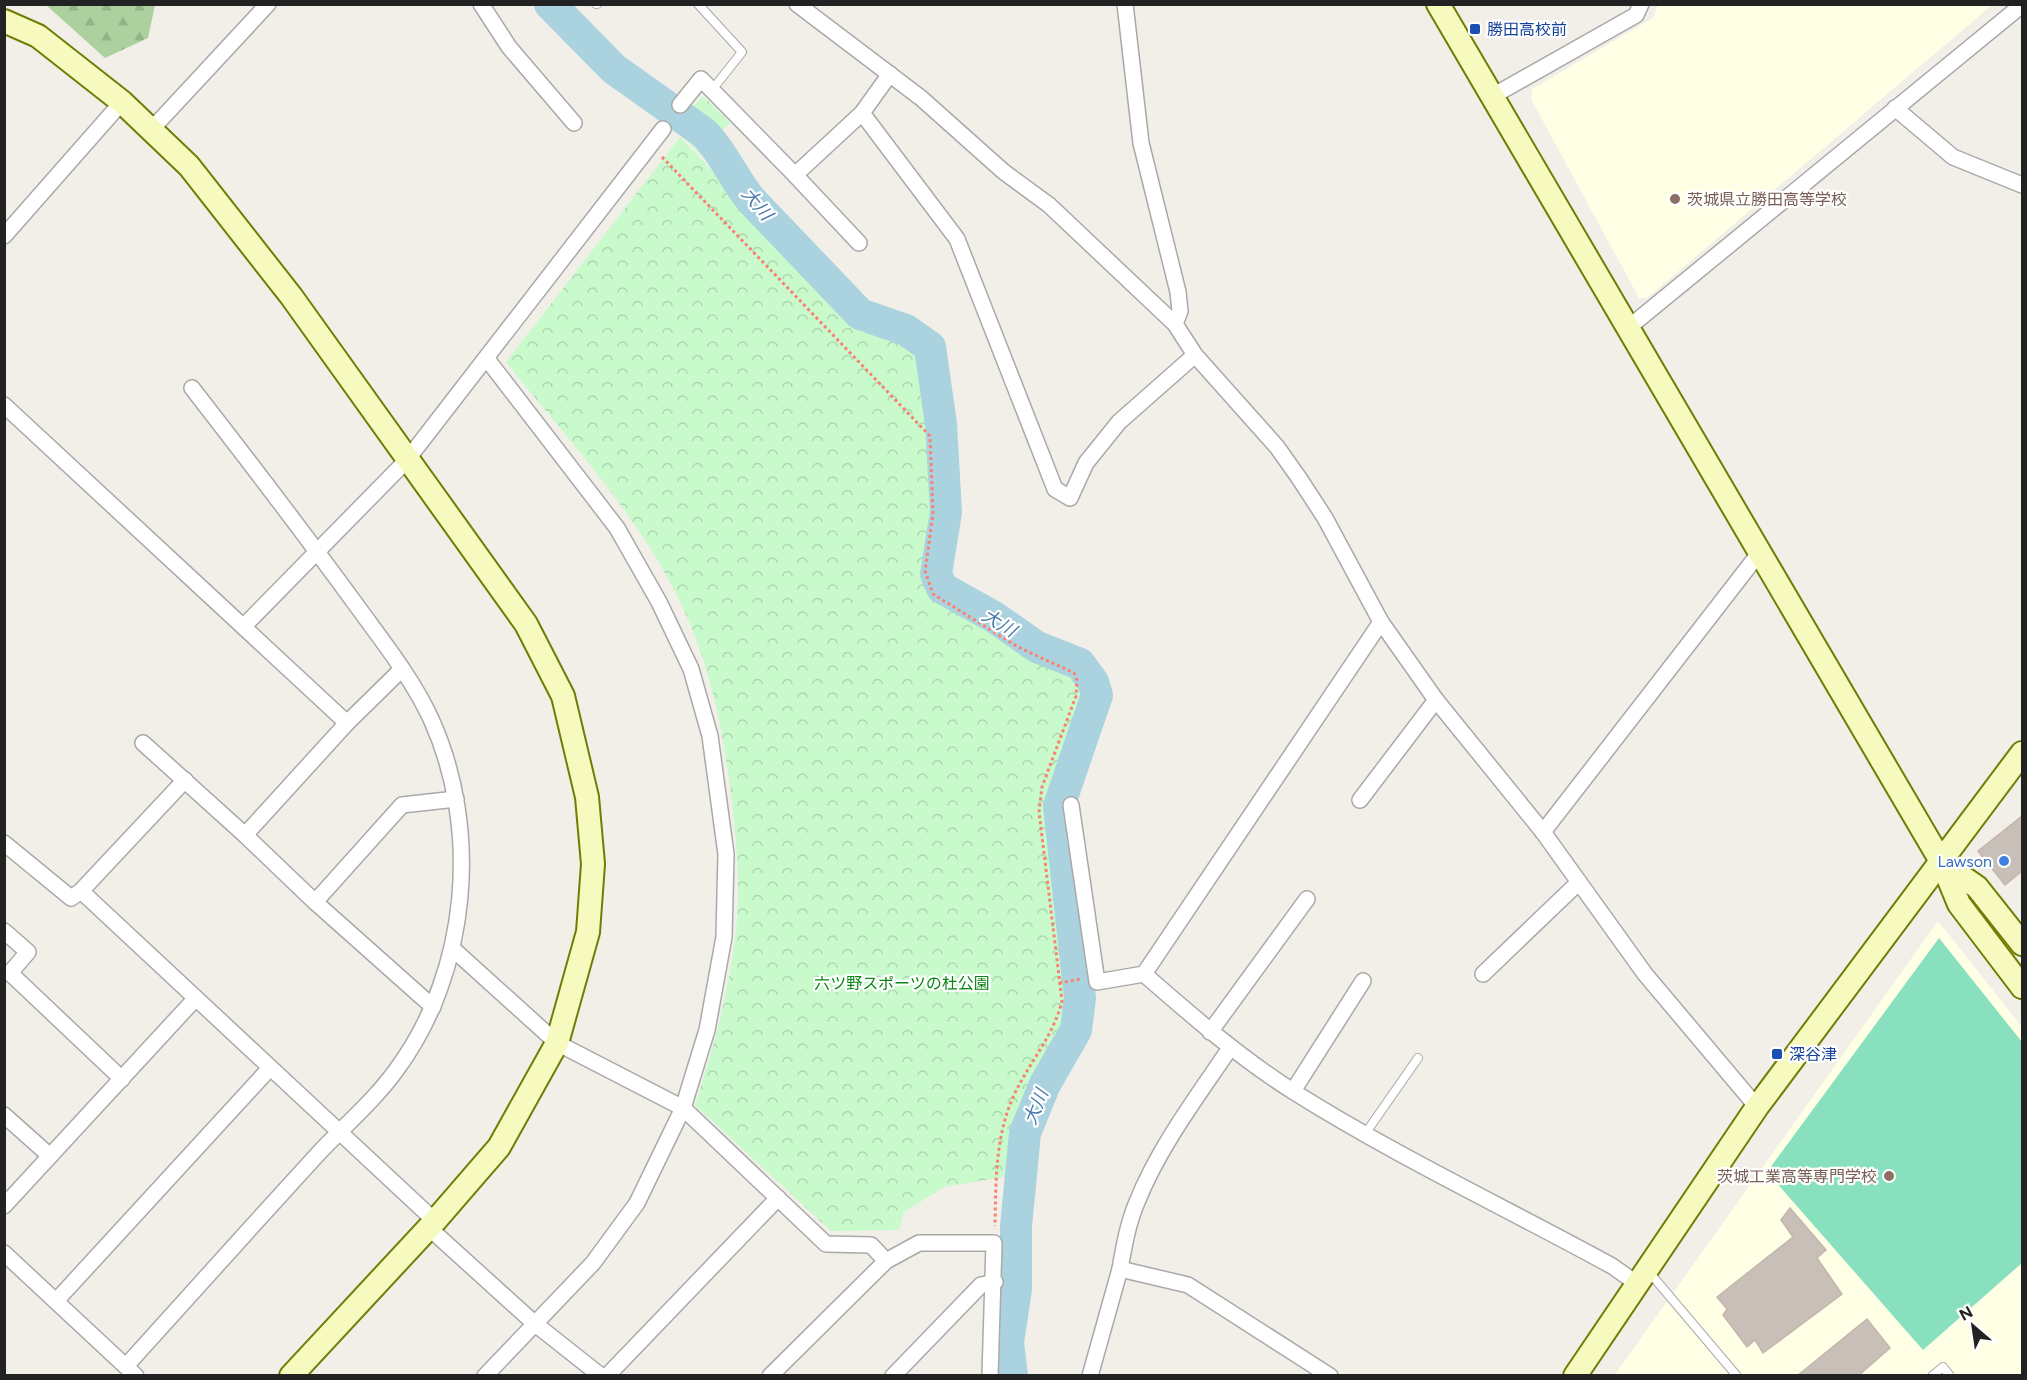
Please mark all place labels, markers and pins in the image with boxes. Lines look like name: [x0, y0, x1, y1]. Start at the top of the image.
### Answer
place label: 勝田高校前: [1487, 20, 1567, 39]
marker: 勝田高校前: [1468, 22, 1482, 36]
place label: 茨城県立勝田高等学校: [1687, 190, 1847, 209]
marker: 茨城県立勝田高等学校: [1668, 192, 1682, 206]
place label: Lawson: [1937, 852, 1992, 871]
marker: Lawson: [1997, 854, 2011, 868]
place label: 深谷津: [1789, 1045, 1837, 1064]
marker: 深谷津: [1770, 1047, 1784, 1061]
place label: 茨城工業高等専門学校: [1717, 1167, 1877, 1186]
marker: 茨城工業高等専門学校: [1882, 1169, 1896, 1183]

